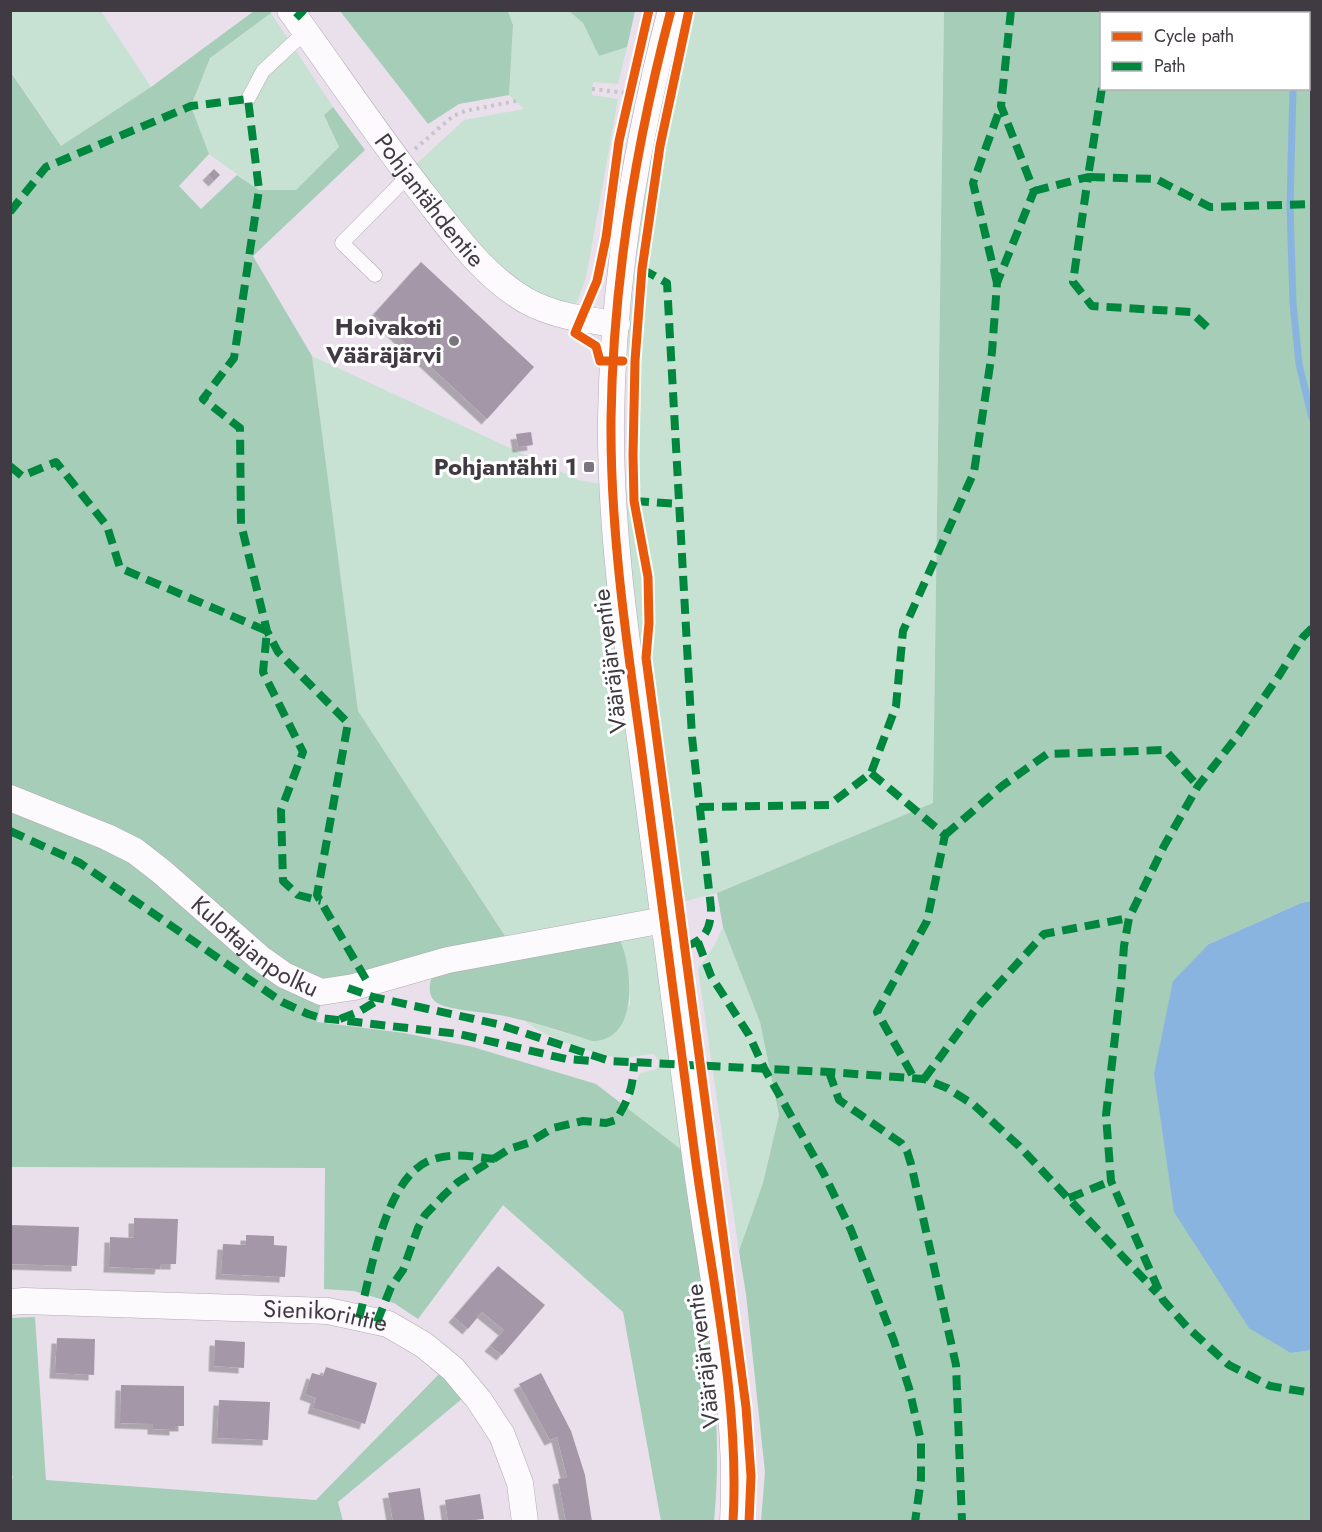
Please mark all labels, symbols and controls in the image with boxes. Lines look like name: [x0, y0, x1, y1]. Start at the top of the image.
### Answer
legend: [1100, 12, 1310, 90]
text: Cycle path: [1154, 23, 1234, 49]
text: Path: [1154, 53, 1186, 79]
street label: Pohjantähdentie: [366, 126, 493, 275]
place label: Hoivakoti Vääräjärvi: [325, 309, 442, 372]
marker: Hoivakoti Vääräjärvi: [447, 334, 461, 348]
place label: Pohjantähti 1: [434, 449, 577, 484]
marker: Pohjantähti 1: [582, 460, 596, 474]
street label: Vääräjärventie: [583, 587, 636, 735]
street label: Kulottajanpolku: [184, 887, 325, 1006]
street label: Vääräjärventie: [676, 1282, 729, 1430]
street label: Sienikorintie: [263, 1291, 391, 1340]

